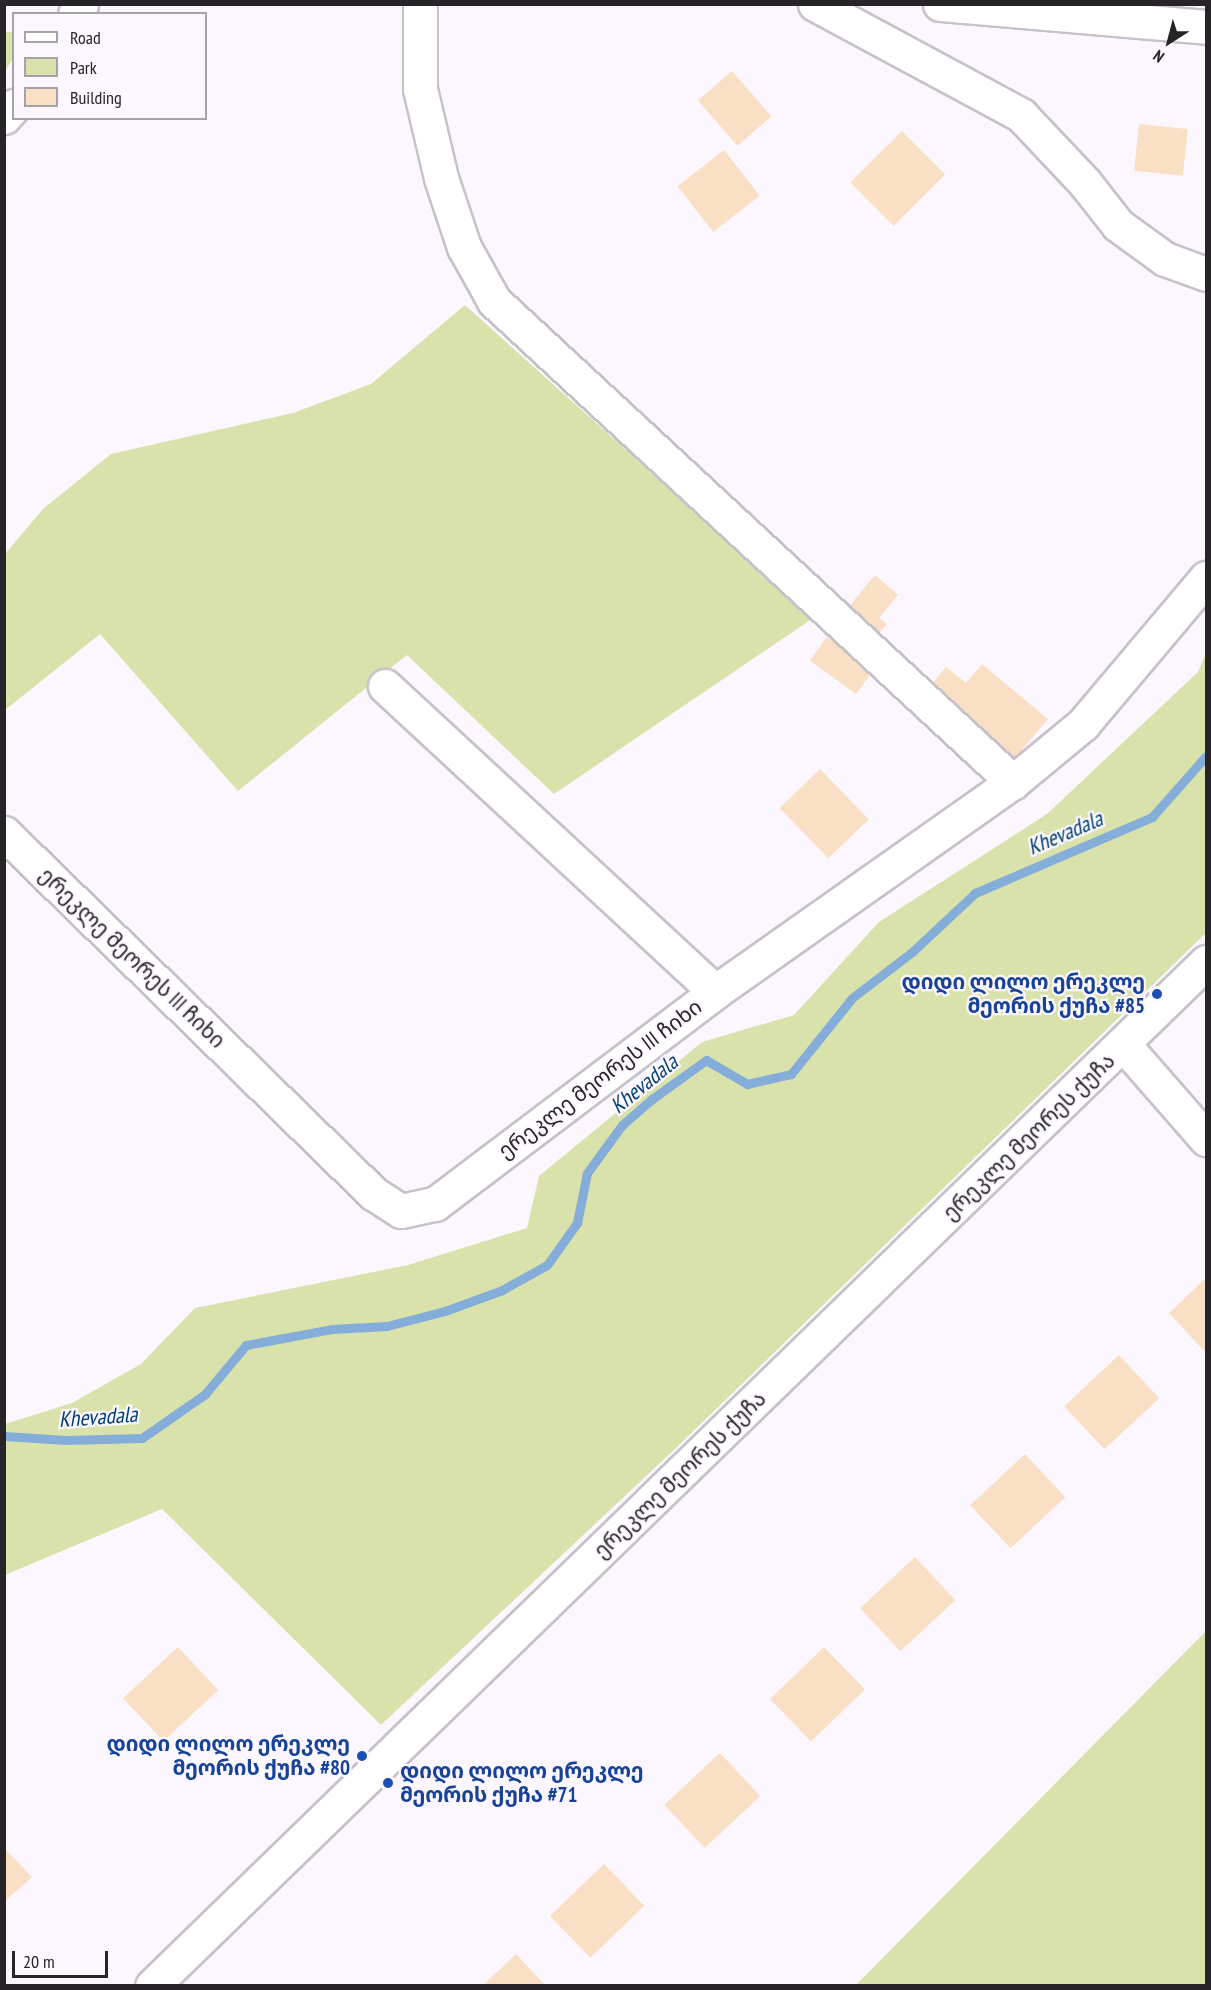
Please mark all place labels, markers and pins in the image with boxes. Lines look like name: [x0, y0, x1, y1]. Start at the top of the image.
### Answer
place label: დიდი ლილო ერეკლე მეორის ქუჩა #85: [901, 969, 1145, 1019]
marker: დიდი ლილო ერეკლე მეორის ქუჩა #85: [1150, 987, 1164, 1001]
place label: დიდი ლილო ერეკლე მეორის ქუჩა #80: [106, 1731, 350, 1781]
marker: დიდი ლილო ერეკლე მეორის ქუჩა #80: [355, 1749, 369, 1763]
place label: დიდი ლილო ერეკლე მეორის ქუჩა #71: [400, 1758, 644, 1808]
marker: დიდი ლილო ერეკლე მეორის ქუჩა #71: [381, 1776, 395, 1790]

